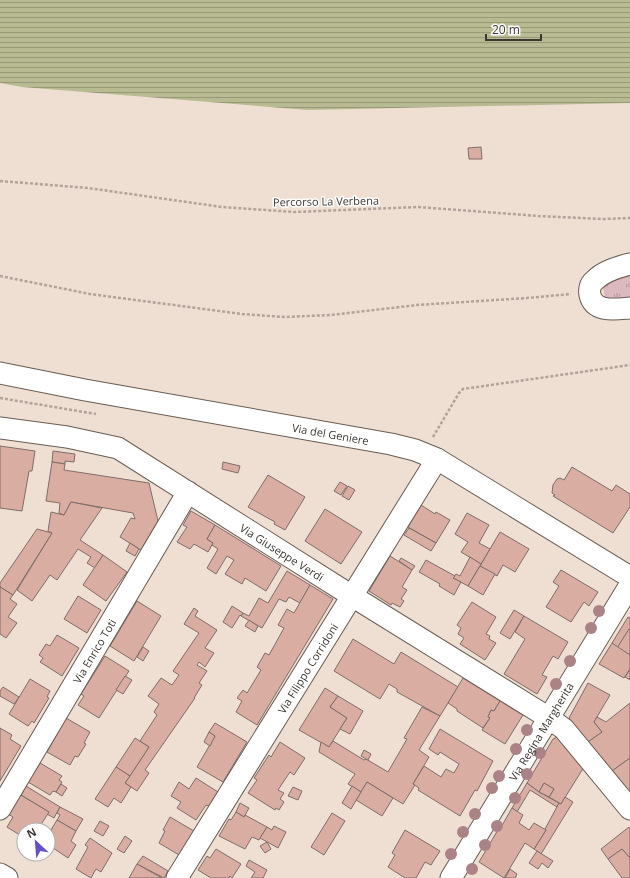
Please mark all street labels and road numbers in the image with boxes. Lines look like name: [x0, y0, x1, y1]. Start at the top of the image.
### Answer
street label: Percorso La Verbena: [273, 193, 379, 209]
street label: Via del Geniere: [291, 419, 370, 447]
street label: Via Giuseppe Verdi: [237, 520, 327, 584]
street label: Via Enrico Toti: [69, 616, 119, 686]
street label: Via Filippo Corridoni: [274, 620, 341, 716]
street label: Via Regina Margherita: [505, 679, 576, 783]

